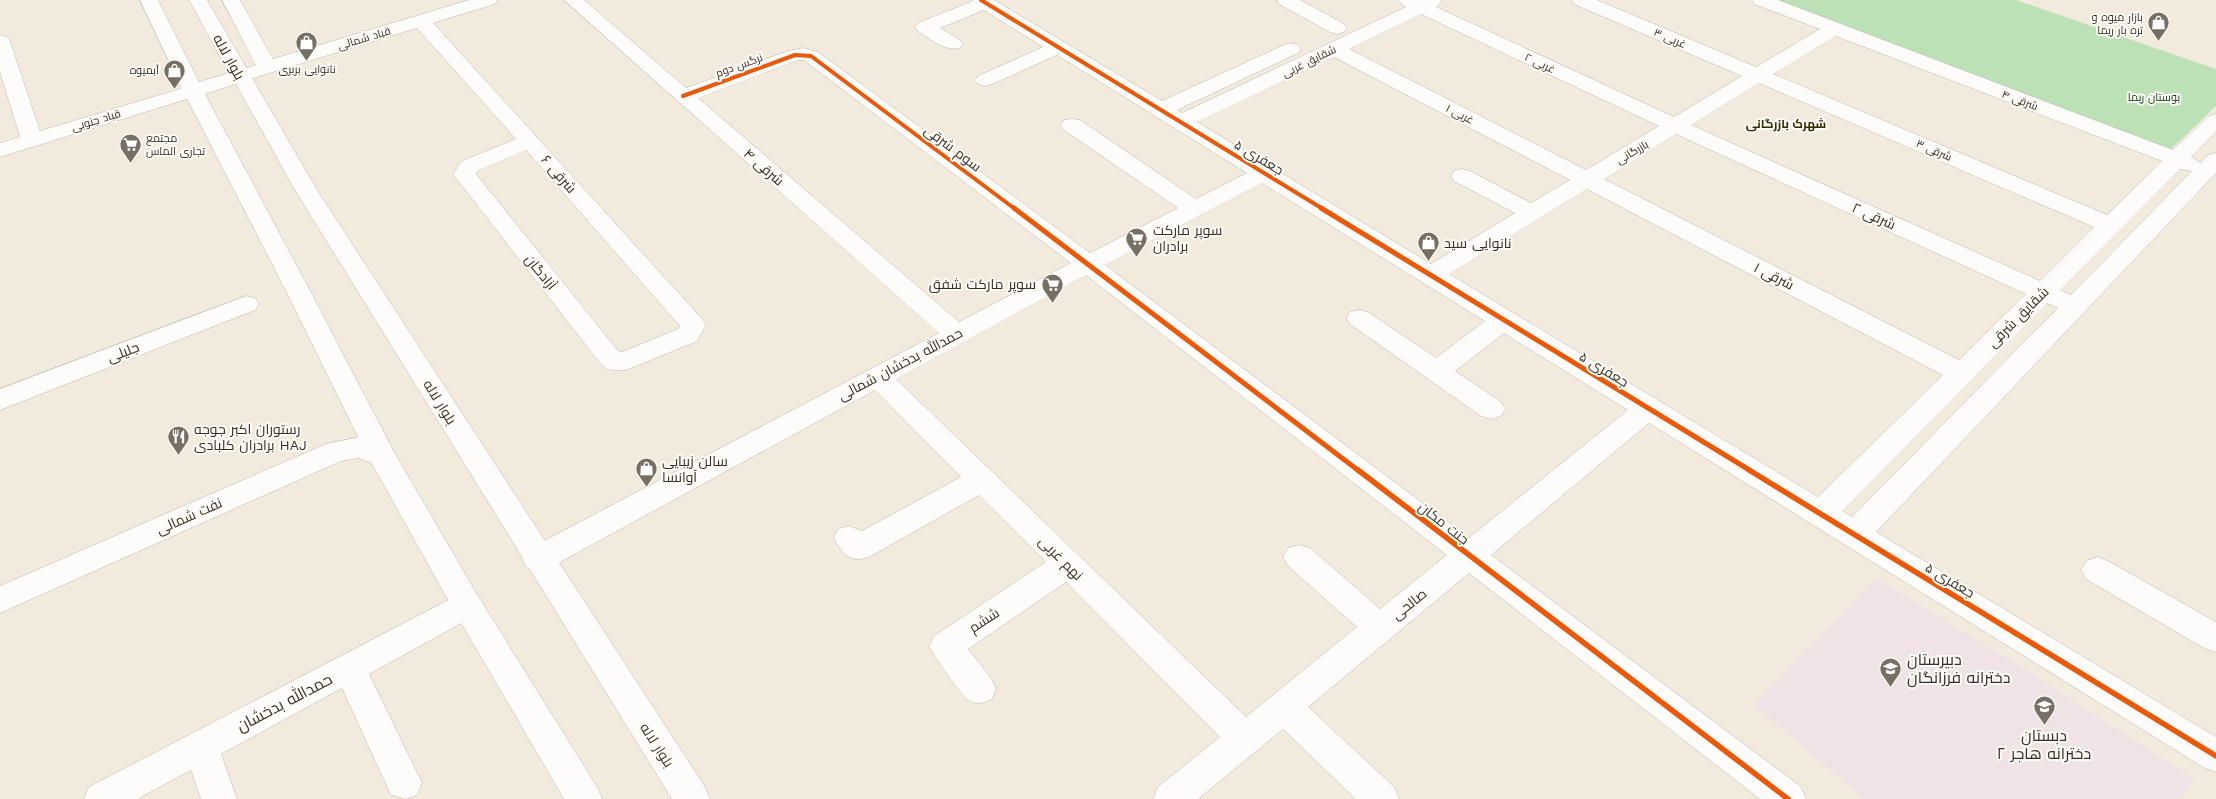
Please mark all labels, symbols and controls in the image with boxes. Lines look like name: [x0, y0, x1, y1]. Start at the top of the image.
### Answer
place label: بازار میوه و تره بار ریما: [2091, 11, 2143, 37]
shop icon: بازار میوه و تره بار ریما: [2147, 11, 2171, 42]
street label: قباد شمالی: [336, 24, 392, 53]
street label: ۳ غربی: [1652, 26, 1688, 51]
shop icon: نانوایی بربری: [295, 31, 319, 62]
street label: بلوار لاله: [210, 32, 248, 82]
street label: شقایق غربی: [1280, 43, 1338, 80]
street label: نرگس دوم: [714, 51, 765, 81]
street label: ۲ غربی: [1523, 51, 1557, 76]
shop icon: آبمیوه: [163, 58, 187, 89]
place label: نانوایی بربری: [278, 63, 336, 76]
place label: آبمیوه: [130, 64, 159, 77]
street label: ۴ شرقی: [2000, 88, 2040, 113]
park label: بوستان ریما: [2128, 91, 2180, 104]
street label: ۱ غربی: [1444, 102, 1476, 127]
street label: قباد جنوبی: [70, 107, 122, 134]
district label: شهرک بازرگانی: [1746, 117, 1826, 132]
street label: سوم شرقی: [920, 121, 985, 176]
supermarket icon: مجتمع تجاری الماس: [118, 132, 142, 163]
place label: مجتمع تجاری الماس: [146, 132, 205, 158]
street label: جعفری ۵: [1231, 136, 1287, 178]
street label: ۳ شرقی: [1914, 137, 1954, 164]
street label: بازرگانی: [1614, 138, 1651, 167]
street label: ۴ شرقی: [741, 145, 787, 189]
street label: ۶ شرقی: [538, 152, 580, 196]
street label: ۲ شرقی: [1850, 199, 1898, 233]
place label: سوپر مارکت برادران: [1153, 222, 1222, 254]
supermarket icon: سوپر مارکت برادران: [1125, 226, 1149, 257]
shop icon: نانوایی سید: [1416, 231, 1440, 262]
place label: نانوایی سید: [1444, 235, 1512, 251]
street label: آزادگان: [522, 251, 560, 293]
street label: ۱ شرقی: [1751, 259, 1797, 293]
supermarket icon: سوپر مارکت شفق: [1040, 272, 1064, 303]
place label: سوپر مارکت شفق: [929, 276, 1036, 294]
street label: شقایق شرقی: [1984, 283, 2052, 351]
street label: حمدالله بدخشان شمالی: [835, 324, 965, 404]
street label: جلیلی: [105, 339, 141, 365]
street label: جعفری ۵: [1576, 348, 1632, 390]
street label: بلوار لاله: [420, 377, 460, 427]
place label: رستوران اکبر جوجه برادران کلبادی HAJ: [194, 421, 307, 453]
restaurant icon: رستوران اکبر جوجه برادران کلبادی HAJ: [166, 425, 190, 456]
place label: سالن زیبایی آوانسا: [662, 453, 728, 485]
shop icon: سالن زیبایی آوانسا: [634, 457, 658, 488]
street label: نفت شمالی: [154, 494, 224, 538]
street label: جنت مکان: [1416, 498, 1472, 548]
street label: نهم غربی: [1034, 533, 1086, 585]
street label: جعفری ۵: [1922, 559, 1978, 601]
street label: صالحی: [1388, 585, 1430, 623]
street label: ششم: [966, 604, 1003, 637]
place label: دبیرستان دخترانه فرزانگان: [1907, 650, 2010, 688]
school or university icon: دبیرستان دخترانه فرزانگان: [1879, 656, 1903, 687]
street label: حمدالله بدخشان: [233, 668, 336, 737]
school or university icon: دبستان دخترانه هاجر ۲: [2032, 694, 2056, 725]
street label: بلوار لاله: [637, 720, 677, 770]
place label: دبستان دخترانه هاجر ۲: [1997, 726, 2091, 763]

